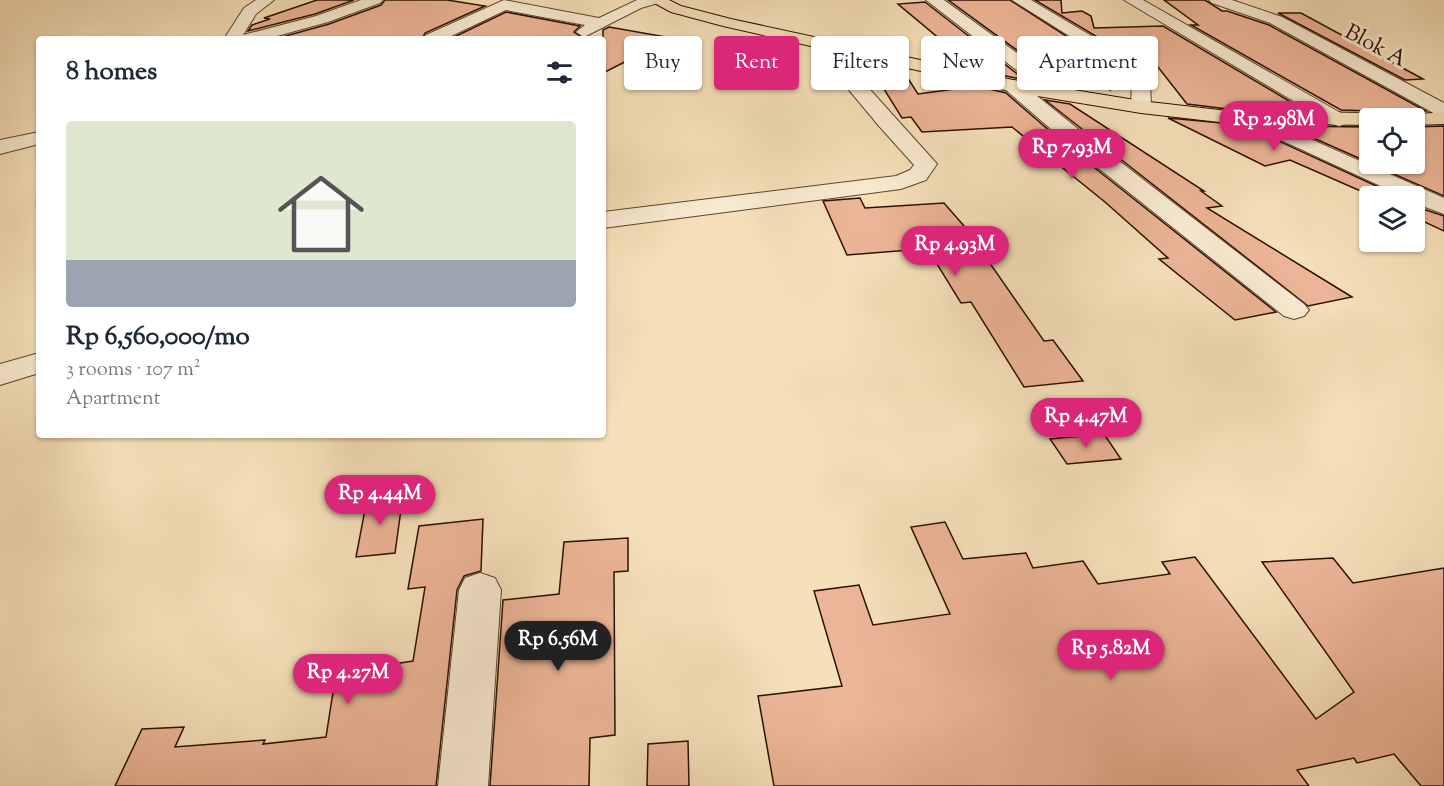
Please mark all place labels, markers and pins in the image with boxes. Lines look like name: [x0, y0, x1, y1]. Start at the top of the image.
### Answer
pin: Rp 2.98M: [1212, 101, 1336, 152]
pin: Rp 7.93M: [1010, 129, 1134, 180]
pin: Rp 4.93M: [893, 226, 1017, 277]
pin: Rp 4.47M: [1024, 398, 1148, 449]
pin: Rp 4.44M: [318, 475, 442, 526]
pin: Rp 6.56M: [496, 621, 620, 672]
pin: Rp 5.82M: [1049, 630, 1173, 681]
pin: Rp 4.27M: [286, 654, 410, 705]

